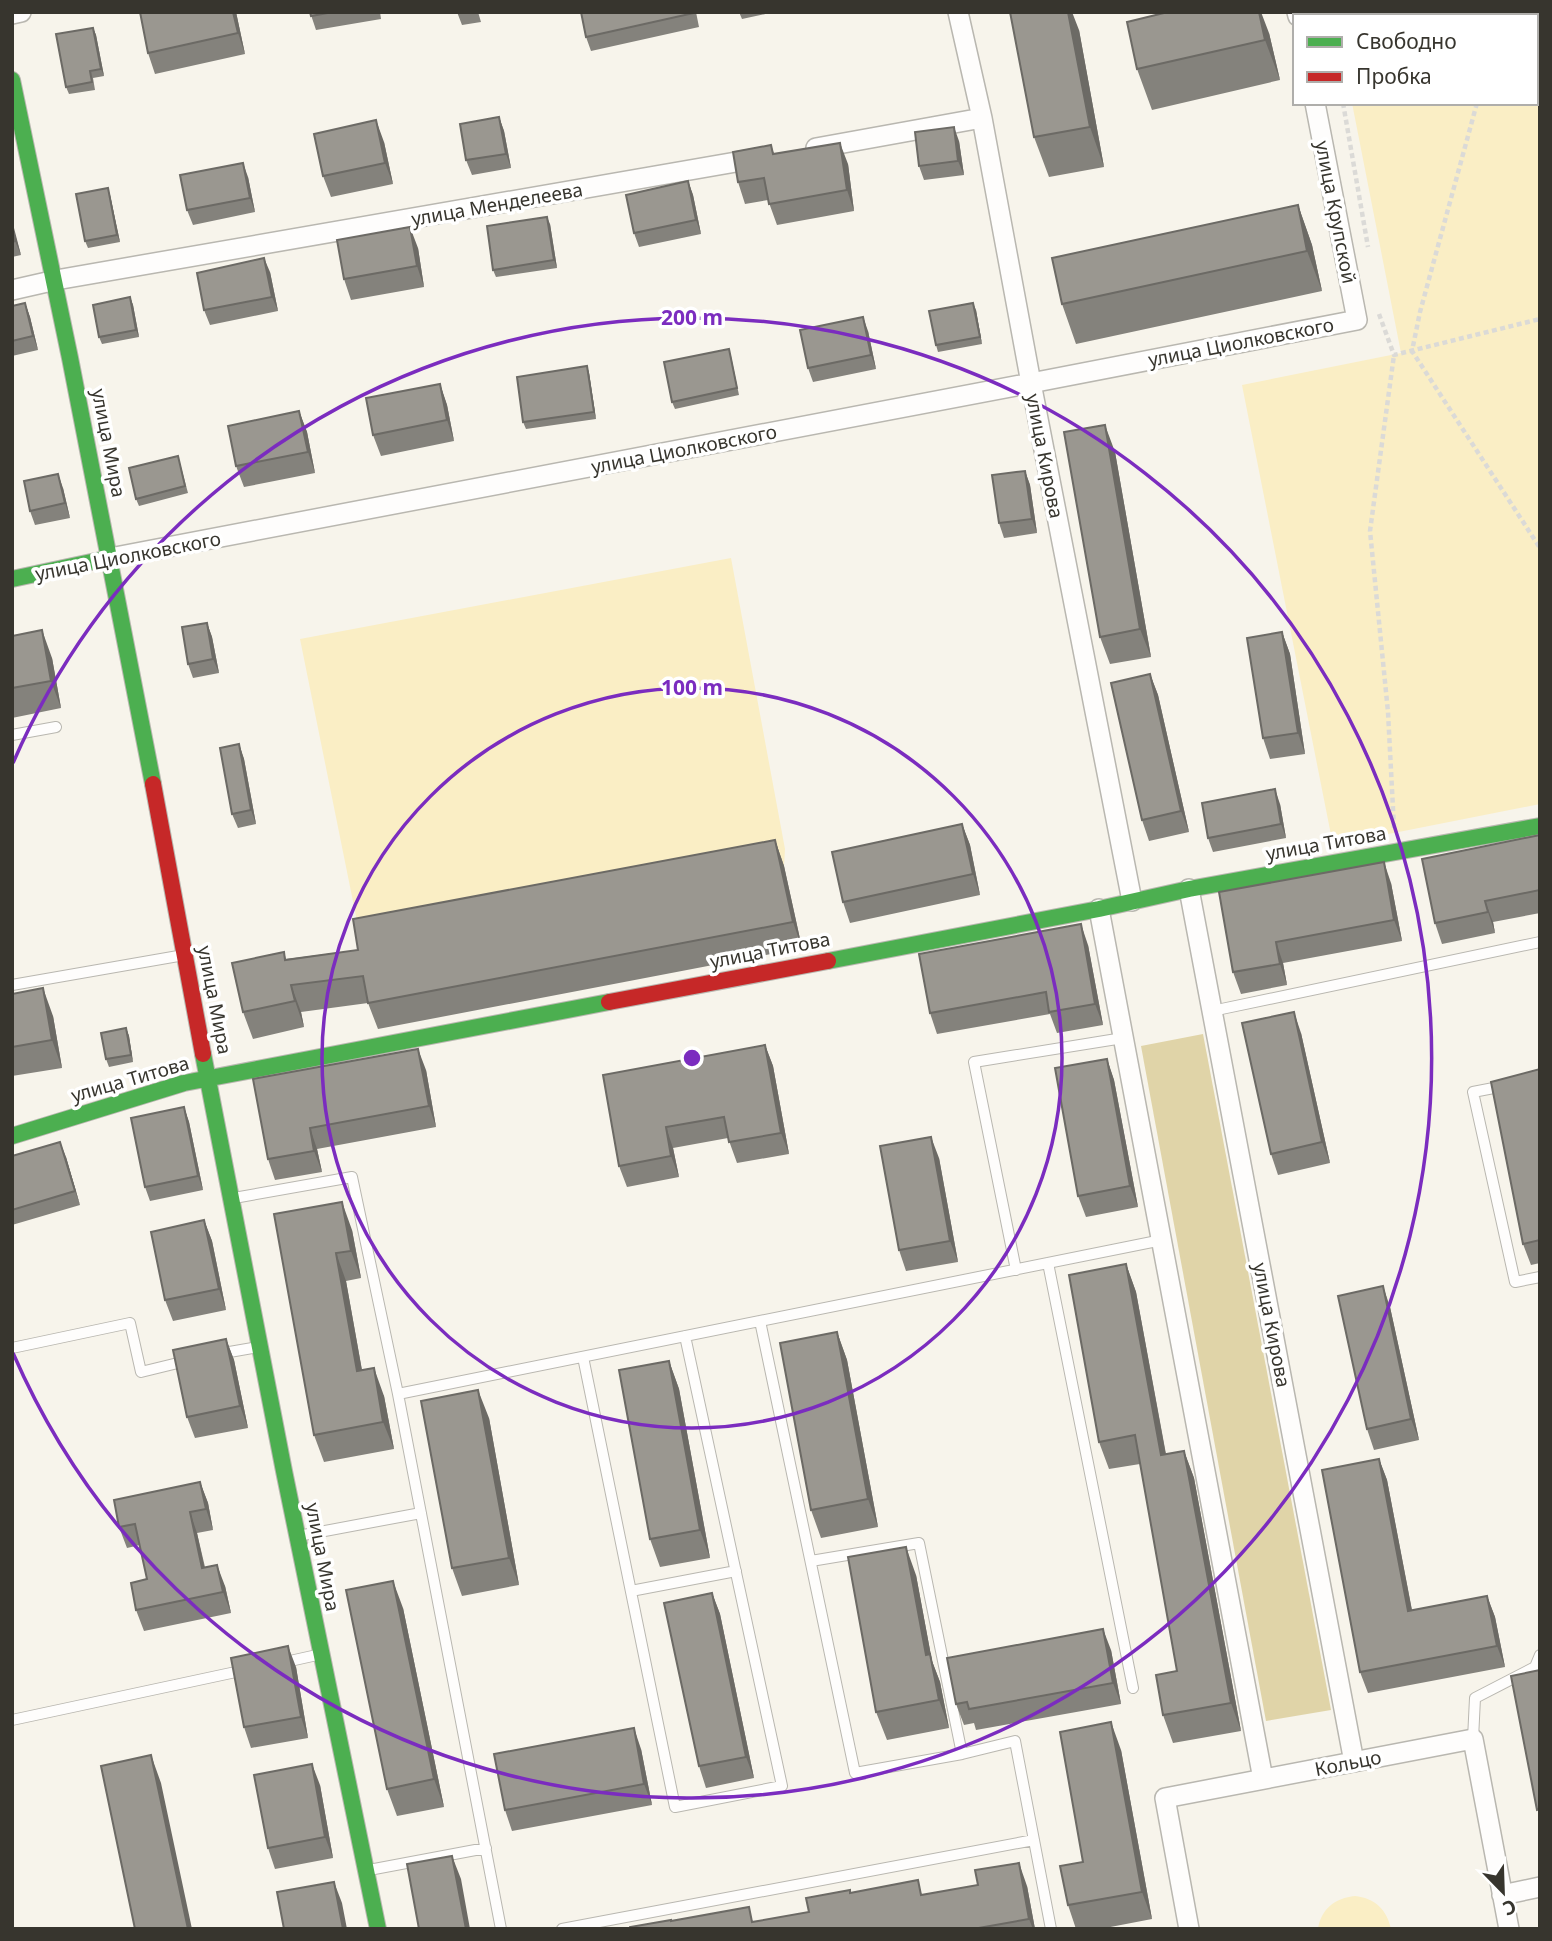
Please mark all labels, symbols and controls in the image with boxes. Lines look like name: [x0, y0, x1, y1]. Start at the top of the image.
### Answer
legend: [1293, 14, 1538, 105]
text: Свободно: [1356, 27, 1457, 55]
text: Пробка: [1356, 62, 1432, 90]
street label: улица Крупской: [1309, 138, 1363, 286]
street label: улица Менделеева: [409, 176, 585, 232]
text: 200 m: [661, 303, 723, 331]
street label: улица Циолковского: [1146, 311, 1336, 373]
street label: улица Мира: [86, 387, 132, 499]
street label: улица Кирова: [1020, 391, 1070, 521]
street label: улица Циолковского: [589, 418, 779, 480]
street label: улица Циолковского: [33, 525, 223, 587]
text: 100 m: [661, 673, 723, 701]
street label: улица Титова: [1264, 820, 1388, 866]
street label: улица Титова: [708, 926, 832, 974]
street label: улица Мира: [192, 944, 238, 1056]
centre of rings: [680, 1046, 704, 1070]
street label: улица Титова: [68, 1050, 192, 1108]
street label: улица Кирова: [1247, 1260, 1297, 1390]
street label: улица Мира: [300, 1501, 346, 1613]
street label: Кольцо: [1313, 1744, 1383, 1782]
north arrow: [1468, 1857, 1538, 1927]
text: С: [1499, 1893, 1520, 1922]

